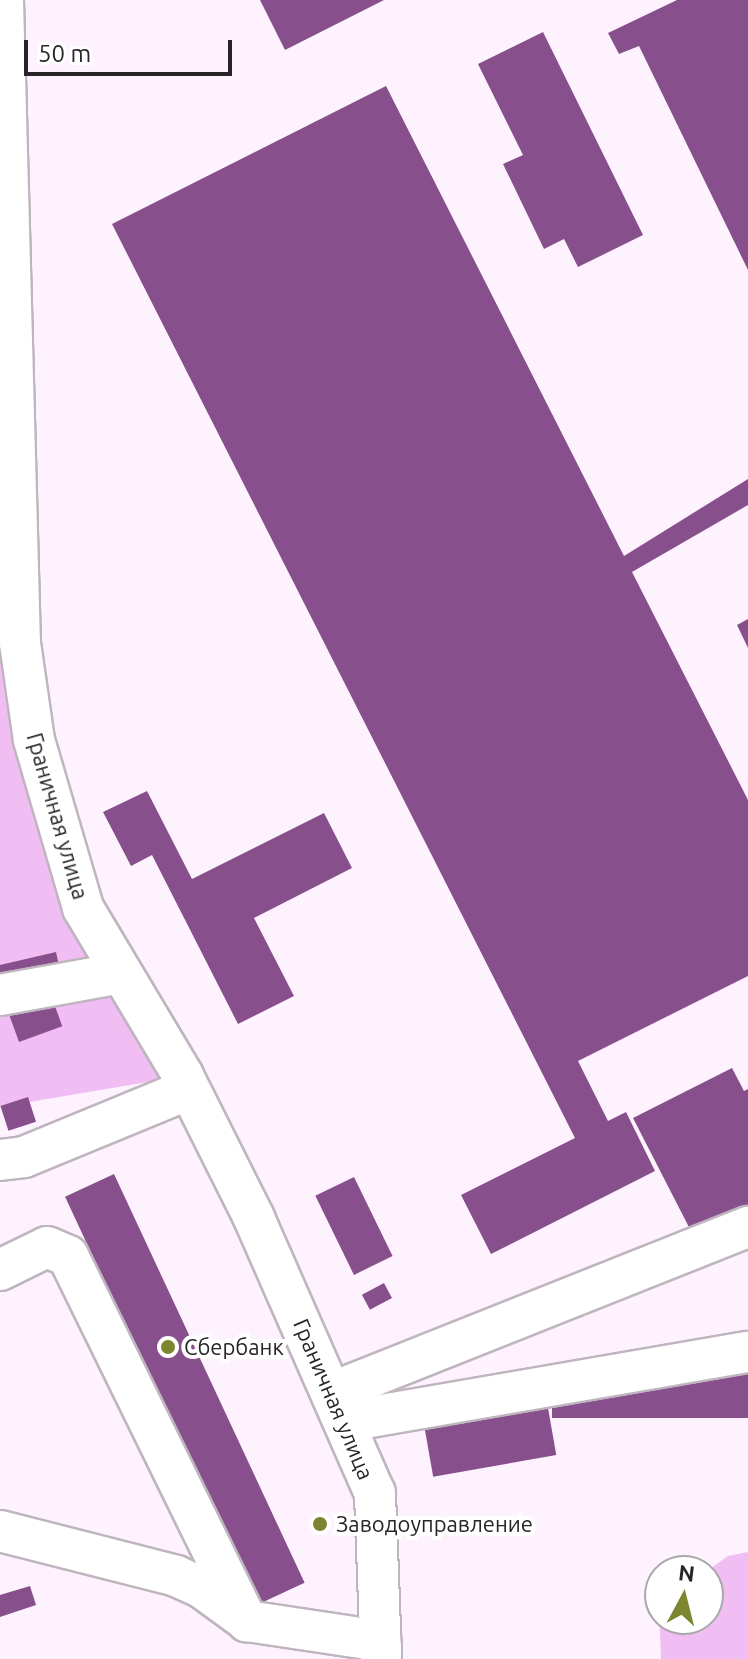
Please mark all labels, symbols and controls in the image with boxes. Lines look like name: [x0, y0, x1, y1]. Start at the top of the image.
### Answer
scale bar: [28, 24, 236, 74]
text: 50 m: [38, 40, 91, 67]
street label: Граничная улица: [22, 730, 94, 902]
street label: Граничная улица: [288, 1315, 380, 1483]
place label: Сбербанк: [184, 1334, 284, 1360]
marker: Сбербанк: [159, 1338, 177, 1356]
place label: Заводоуправление: [336, 1511, 533, 1537]
marker: Заводоуправление: [311, 1515, 329, 1533]
north arrow: [644, 1555, 724, 1635]
text: N: [677, 1559, 696, 1586]

